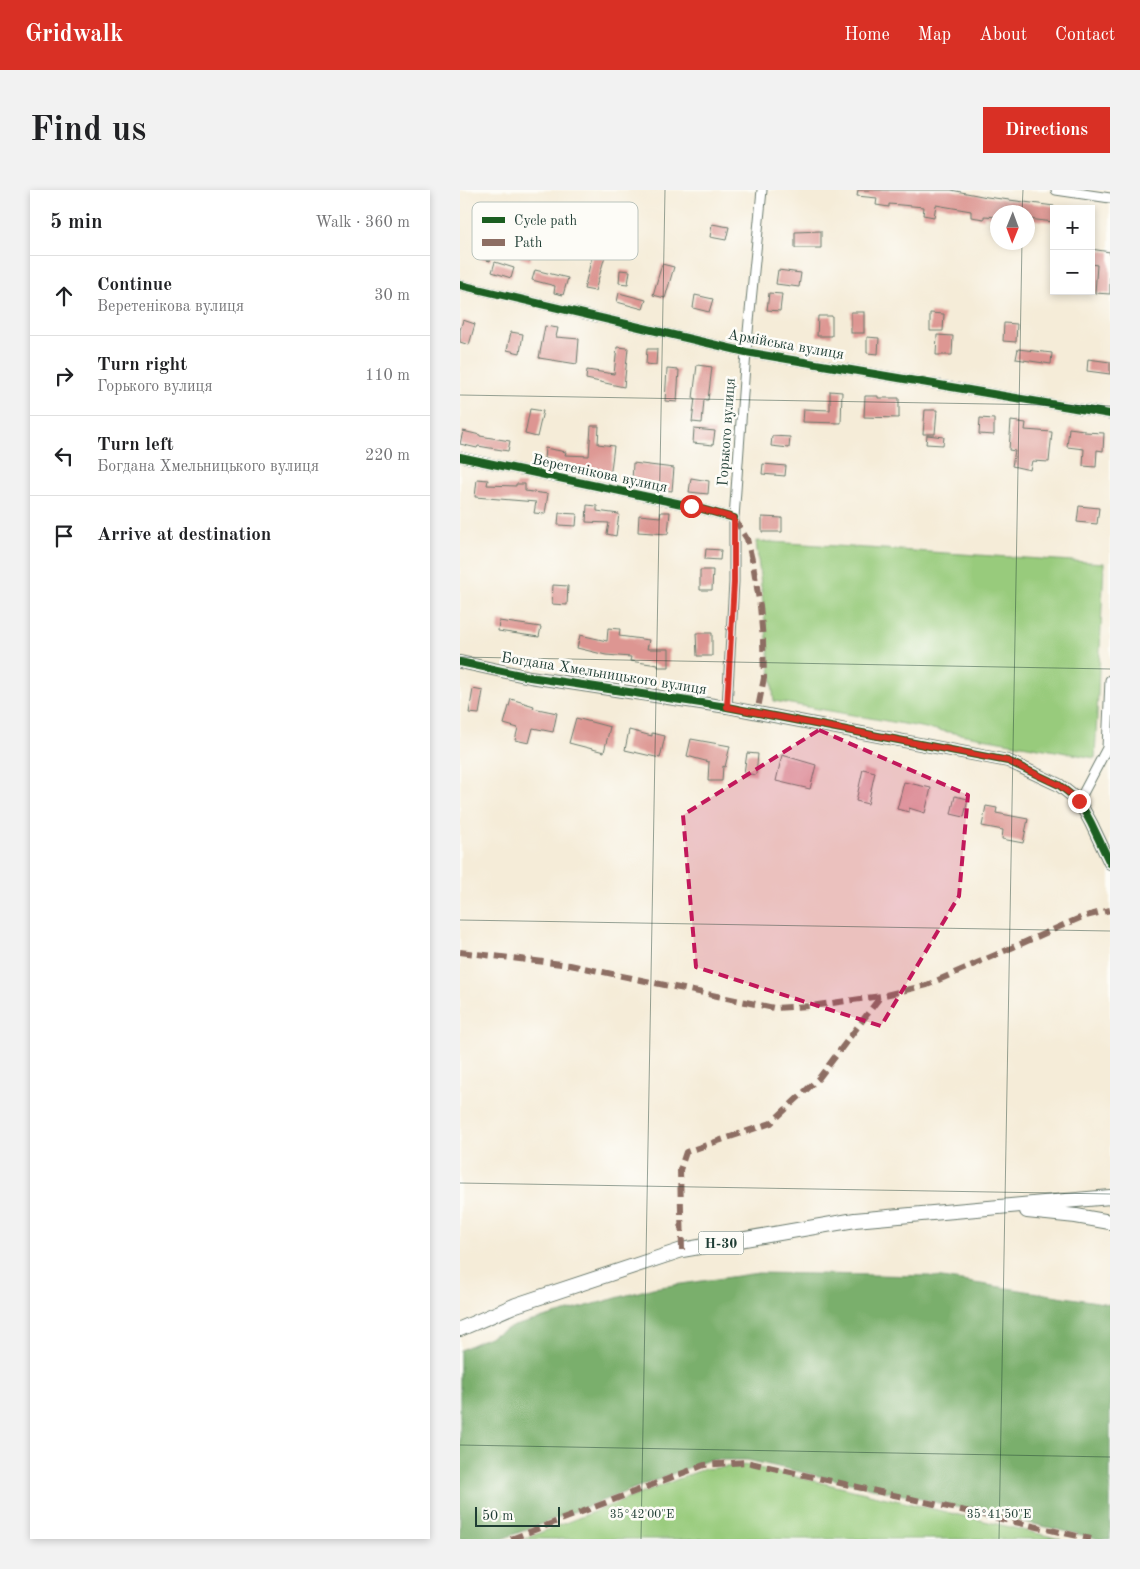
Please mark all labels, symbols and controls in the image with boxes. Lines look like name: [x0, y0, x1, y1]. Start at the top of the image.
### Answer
text: Gridwalk: [25, 23, 123, 47]
text: Home: [844, 26, 890, 44]
text: Map: [918, 26, 951, 44]
text: About: [979, 26, 1027, 44]
text: Contact: [1055, 26, 1115, 44]
button: Directions: [983, 107, 1110, 153]
text: Find us: [30, 113, 146, 148]
legend: [472, 202, 638, 260]
north arrow: [990, 205, 1035, 250]
map controls: [1050, 205, 1095, 295]
button: +: [1050, 205, 1095, 250]
text: 5 min: [50, 212, 103, 233]
text: Cycle path: [514, 214, 577, 228]
text: Walk · 360 m: [315, 215, 410, 231]
text: Path: [514, 236, 543, 250]
button: −: [1050, 250, 1095, 295]
text: Continue: [97, 276, 172, 295]
icon: ahead: [50, 282, 78, 310]
text: 30 m: [374, 288, 410, 304]
text: Веретенікова вулиця: [97, 299, 244, 315]
street label: Армійська вулиця: [726, 328, 845, 363]
text: Turn right: [97, 356, 187, 375]
icon: right: [50, 362, 78, 390]
text: 110 m: [365, 368, 410, 384]
street label: Горького вулиця: [716, 377, 739, 487]
text: Горького вулиця: [97, 379, 213, 395]
text: Turn left: [97, 436, 174, 455]
icon: left: [50, 442, 78, 470]
text: 220 m: [365, 448, 410, 464]
street label: Веретенікова вулиця: [531, 453, 669, 496]
text: Богдана Хмельницького вулиця: [97, 459, 319, 475]
route start: [680, 495, 703, 518]
icon: arrive: [50, 522, 78, 550]
text: Arrive at destination: [97, 526, 271, 545]
street label: Богдана Хмельницького вулиця: [500, 651, 708, 698]
route end: [1068, 790, 1091, 813]
road number: Н-30: [698, 1232, 744, 1254]
scale bar: [475, 1504, 560, 1527]
text: 35°42'00"E: [610, 1508, 674, 1521]
text: 35°41'50"E: [967, 1508, 1031, 1521]
text: 50 m: [482, 1509, 513, 1523]

